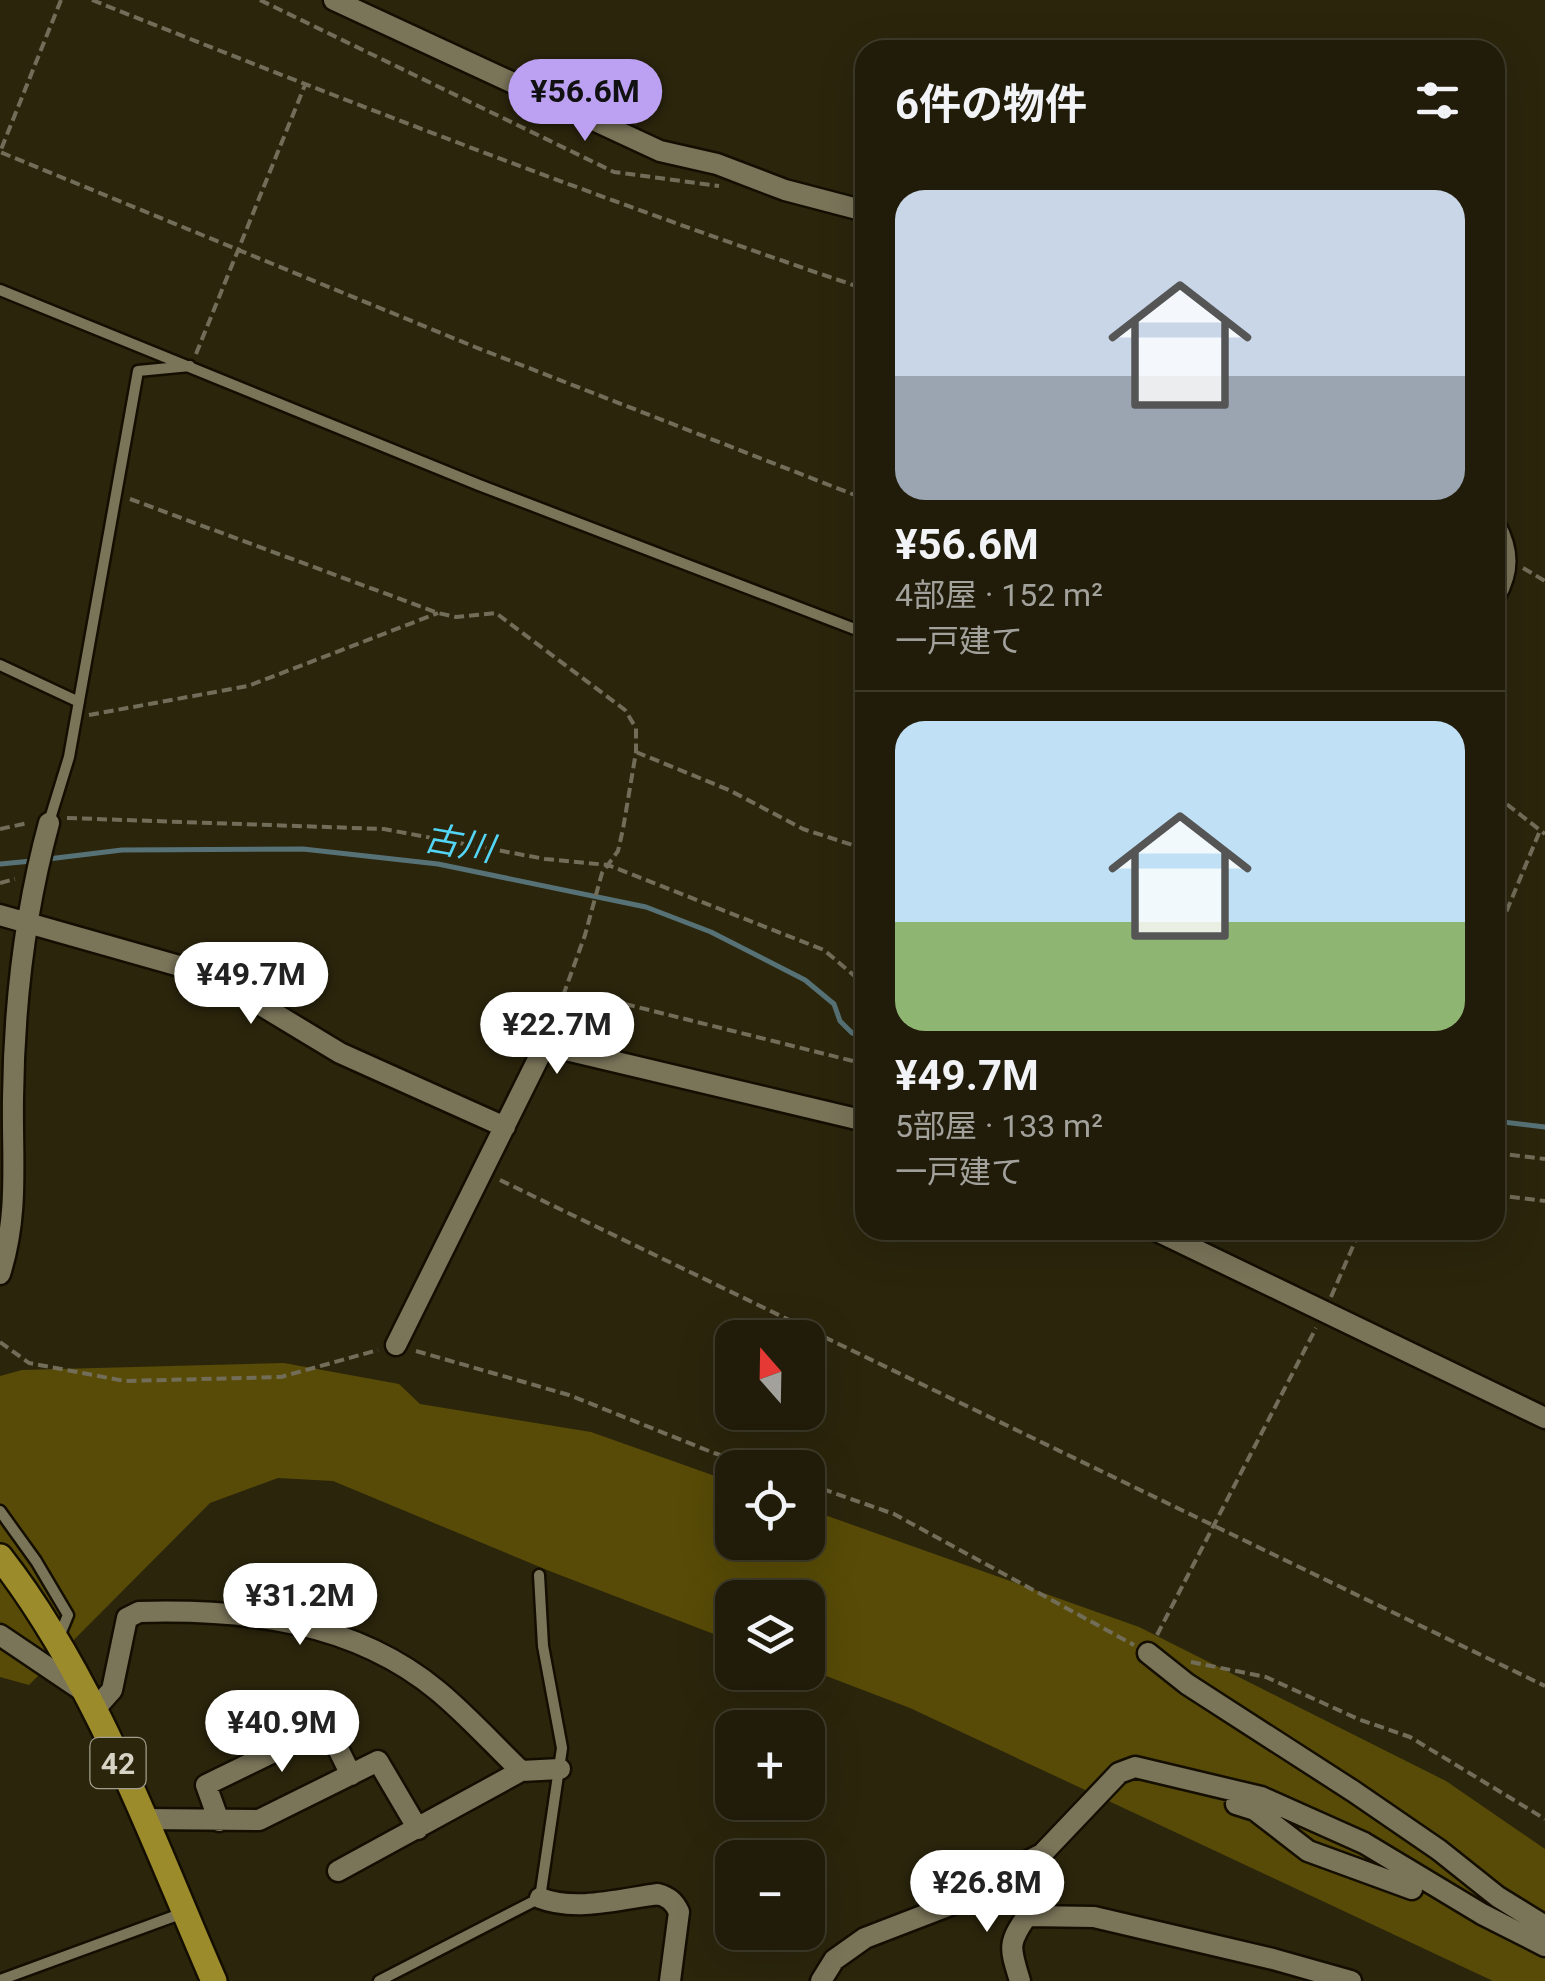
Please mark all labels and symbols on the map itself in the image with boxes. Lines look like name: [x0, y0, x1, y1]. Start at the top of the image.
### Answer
pin: ¥56.6M: [504, 59, 666, 144]
water label: 古川: [421, 818, 501, 871]
pin: ¥49.7M: [170, 942, 332, 1027]
pin: ¥22.7M: [476, 992, 638, 1077]
north arrow: [715, 1320, 825, 1430]
pin: ¥31.2M: [219, 1563, 381, 1648]
pin: ¥40.9M: [201, 1690, 363, 1775]
road number: 42: [90, 1738, 146, 1788]
pin: ¥26.8M: [906, 1850, 1068, 1935]

